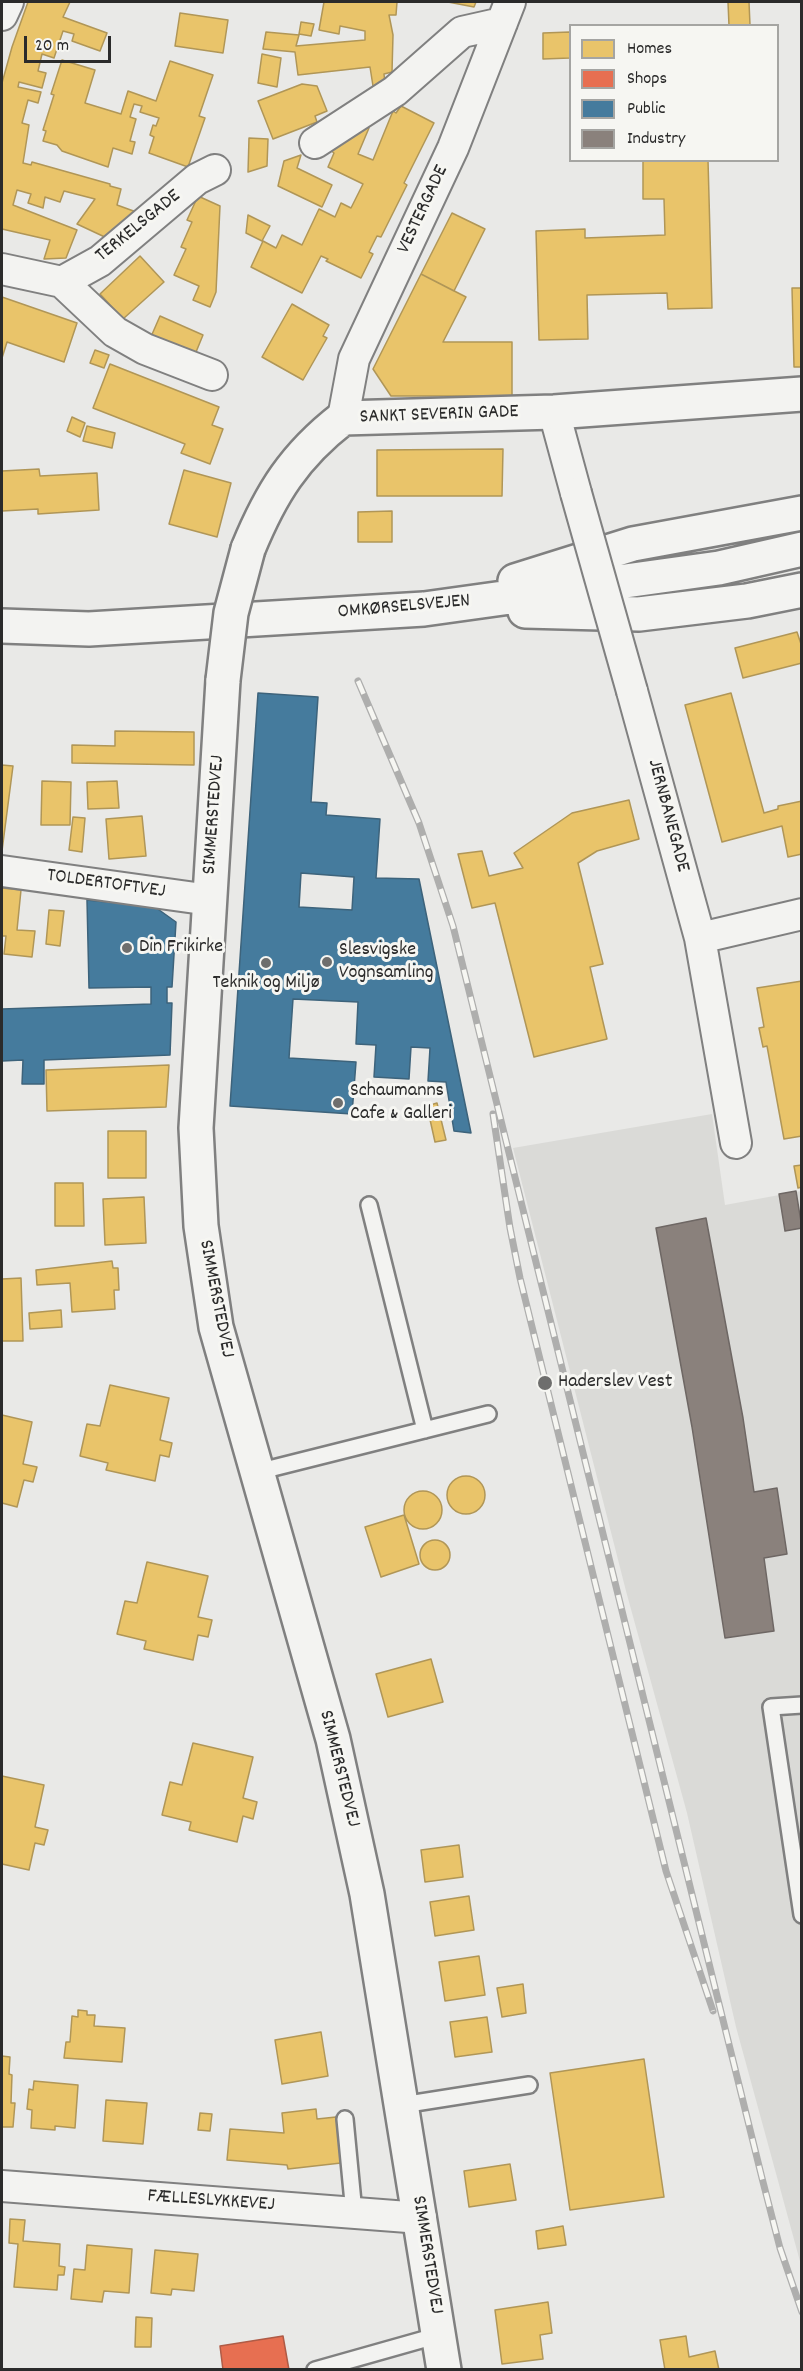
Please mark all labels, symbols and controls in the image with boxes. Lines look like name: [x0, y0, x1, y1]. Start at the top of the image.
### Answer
scale bar: [27, 24, 114, 62]
legend: [569, 24, 779, 162]
text: 20 m: [35, 34, 69, 59]
text: Homes: [627, 37, 672, 62]
text: Shops: [627, 67, 667, 92]
text: Public: [627, 97, 666, 122]
text: Industry: [627, 127, 685, 152]
street label: VESTERGADE: [393, 162, 455, 258]
street label: TERKELSGADE: [92, 185, 186, 269]
street label: SANKT SEVERIN GADE: [359, 401, 519, 431]
street label: OMKØRSELSVEJEN: [337, 590, 471, 626]
street label: SIMMERSTEDVEJ: [199, 755, 231, 875]
street label: JERNBANEGADE: [640, 757, 694, 875]
street label: TOLDERTOFTVEJ: [45, 865, 167, 905]
place label: Din Frikirke: [139, 936, 223, 960]
place label: Slesvigske Vognsamling: [339, 939, 433, 986]
marker: Din Frikirke: [120, 941, 134, 955]
marker: Slesvigske Vognsamling: [320, 955, 334, 969]
marker: Teknik og Miljø: [259, 956, 273, 970]
place label: Teknik og Miljø: [212, 972, 320, 996]
place label: Schaumanns Cafe & Galleri: [350, 1080, 452, 1127]
marker: Schaumanns Cafe & Galleri: [331, 1096, 345, 1110]
street label: SIMMERSTEDVEJ: [192, 1238, 238, 1360]
place label: Haderslev Vest: [558, 1371, 672, 1395]
marker: Haderslev Vest: [536, 1374, 554, 1392]
street label: SIMMERSTEDVEJ: [312, 1708, 364, 1830]
street label: FÆLLESLYKKEVEJ: [147, 2186, 275, 2218]
street label: SIMMERSTEDVEJ: [405, 2194, 447, 2316]

